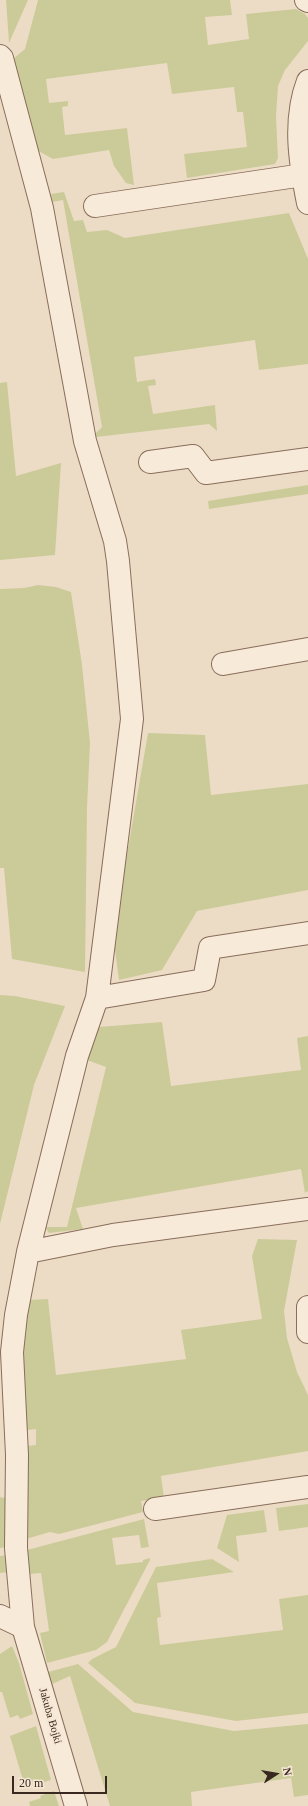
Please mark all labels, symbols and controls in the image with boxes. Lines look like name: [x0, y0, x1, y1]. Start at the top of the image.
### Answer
street label: Jakuba Bojki: [36, 1686, 64, 1746]
north arrow: [256, 1754, 296, 1794]
text: N: [281, 1766, 294, 1777]
scale bar: [14, 1768, 109, 1794]
text: 20 m: [19, 1776, 43, 1790]

